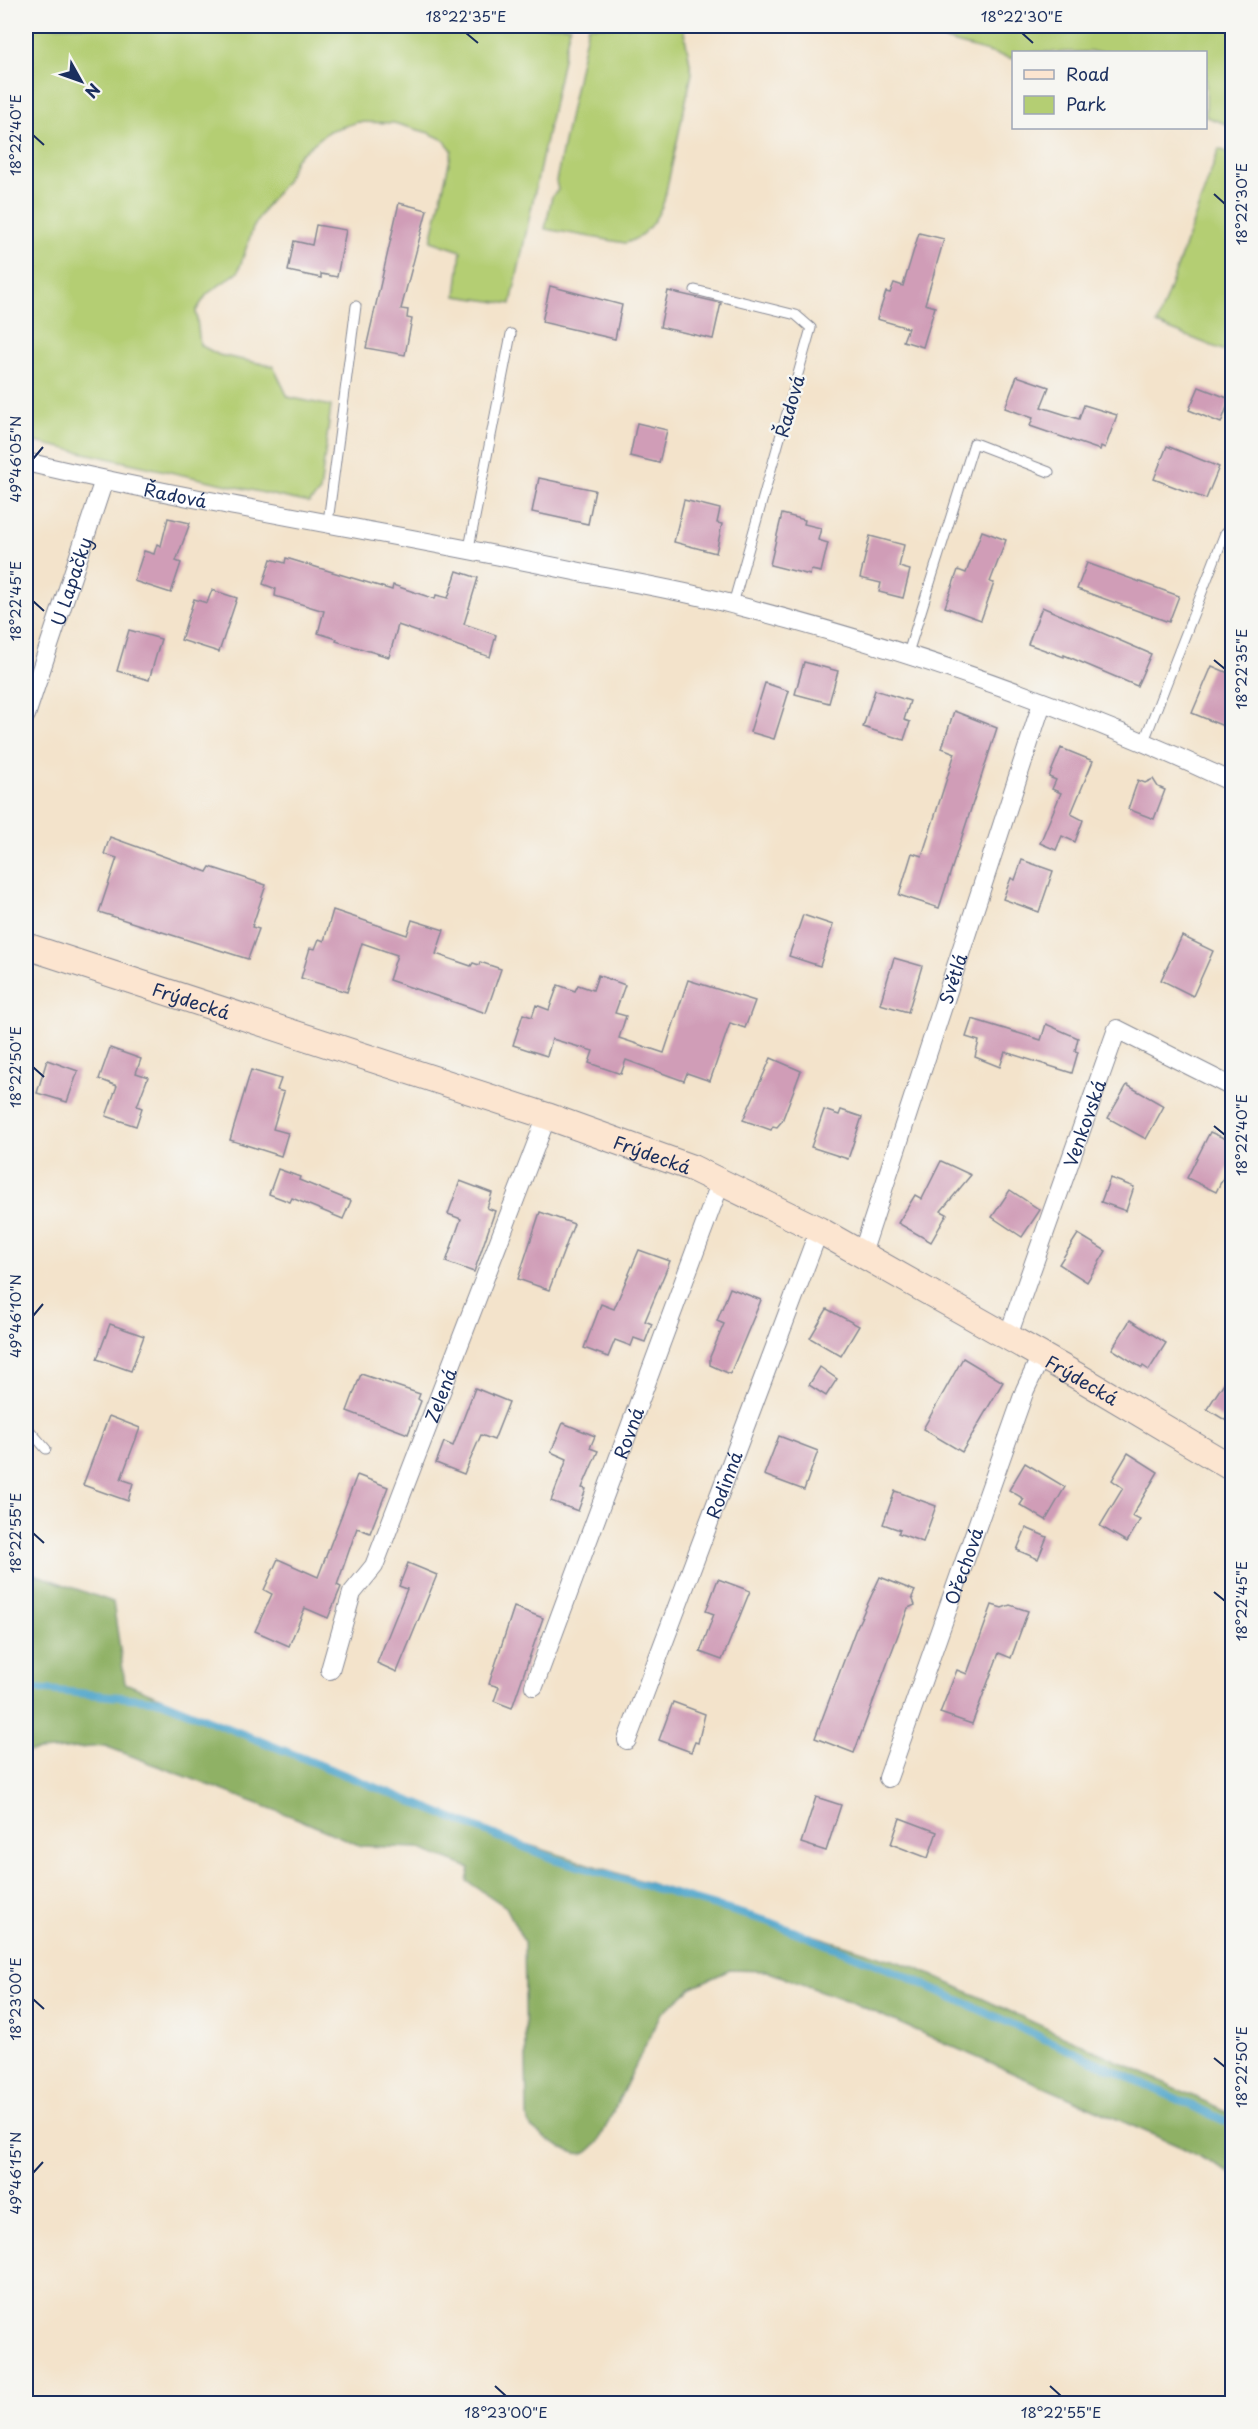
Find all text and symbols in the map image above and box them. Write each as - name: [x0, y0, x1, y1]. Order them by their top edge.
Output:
- text: 18°22'35"E: [426, 4, 506, 27]
- text: 18°22'30"E: [981, 4, 1063, 27]
- north arrow: [51, 51, 111, 111]
- legend: [1012, 51, 1207, 129]
- text: Road: [1066, 60, 1110, 87]
- text: N: [80, 79, 107, 104]
- text: Park: [1066, 90, 1106, 117]
- text: 18°22'40"E: [3, 94, 26, 176]
- text: 18°22'30"E: [1229, 163, 1252, 245]
- street label: Řadová: [767, 372, 811, 440]
- text: 49°46'05"N: [3, 416, 26, 502]
- street label: Řadová: [142, 475, 209, 514]
- street label: U Lapačky: [43, 533, 98, 629]
- text: 18°22'45"E: [3, 561, 26, 641]
- text: 18°22'35"E: [1229, 629, 1252, 709]
- street label: Světlá: [931, 949, 973, 1007]
- street label: Frýdecká: [149, 975, 235, 1026]
- text: 18°22'50"E: [3, 1026, 26, 1108]
- street label: Venkovská: [1056, 1075, 1112, 1170]
- text: 18°22'40"E: [1229, 1094, 1252, 1176]
- street label: Frýdecká: [610, 1128, 696, 1180]
- text: 49°46'10"N: [3, 1274, 26, 1358]
- street label: Frýdecká: [1041, 1347, 1125, 1412]
- street label: Zelená: [417, 1363, 463, 1426]
- street label: Rovná: [606, 1403, 650, 1462]
- street label: Rodinná: [698, 1446, 748, 1522]
- text: 18°22'55"E: [3, 1493, 26, 1573]
- street label: Ořechová: [937, 1524, 989, 1608]
- text: 18°22'45"E: [1229, 1561, 1252, 1641]
- text: 18°23'00"E: [3, 1957, 26, 2041]
- text: 18°22'50"E: [1229, 2026, 1252, 2108]
- text: 49°46'15"N: [3, 2131, 26, 2215]
- text: 18°23'00"E: [464, 2400, 548, 2423]
- text: 18°22'55"E: [1021, 2400, 1101, 2423]

